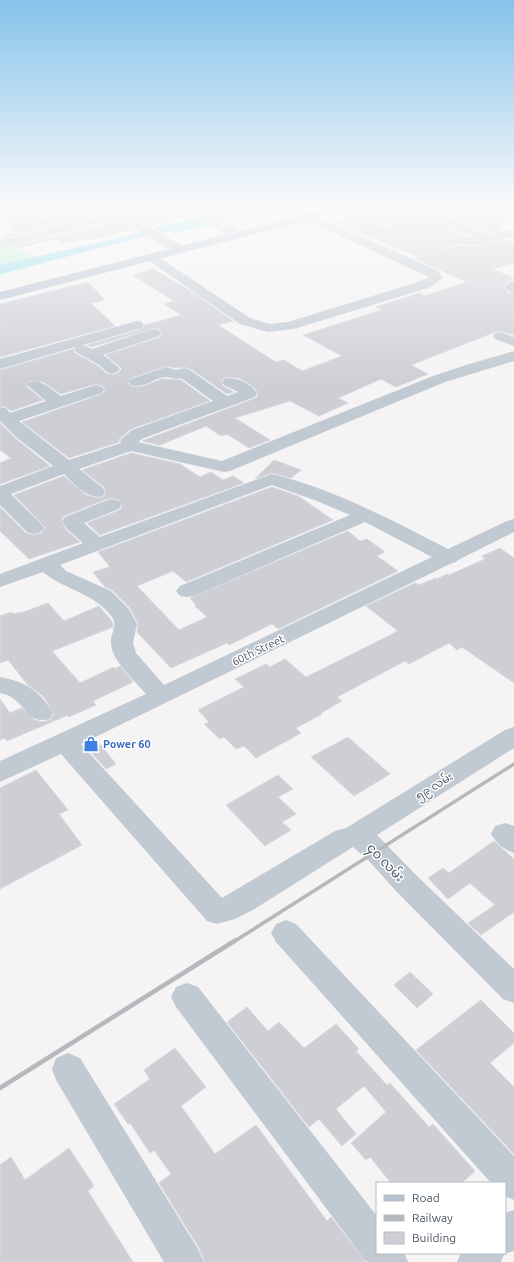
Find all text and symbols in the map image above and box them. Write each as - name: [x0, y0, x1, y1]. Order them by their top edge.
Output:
- street label: 60th Street: [230, 632, 287, 668]
- shop icon: Power 60: [82, 735, 100, 753]
- place label: Power 60: [103, 738, 151, 750]
- street label: ၅၉ လမ်း: [413, 769, 457, 805]
- street label: ၄၀ လမ်း: [362, 839, 408, 887]
- legend: [376, 1182, 506, 1254]
- text: Road: [412, 1191, 440, 1204]
- text: Railway: [412, 1211, 453, 1224]
- text: Building: [412, 1231, 456, 1244]

